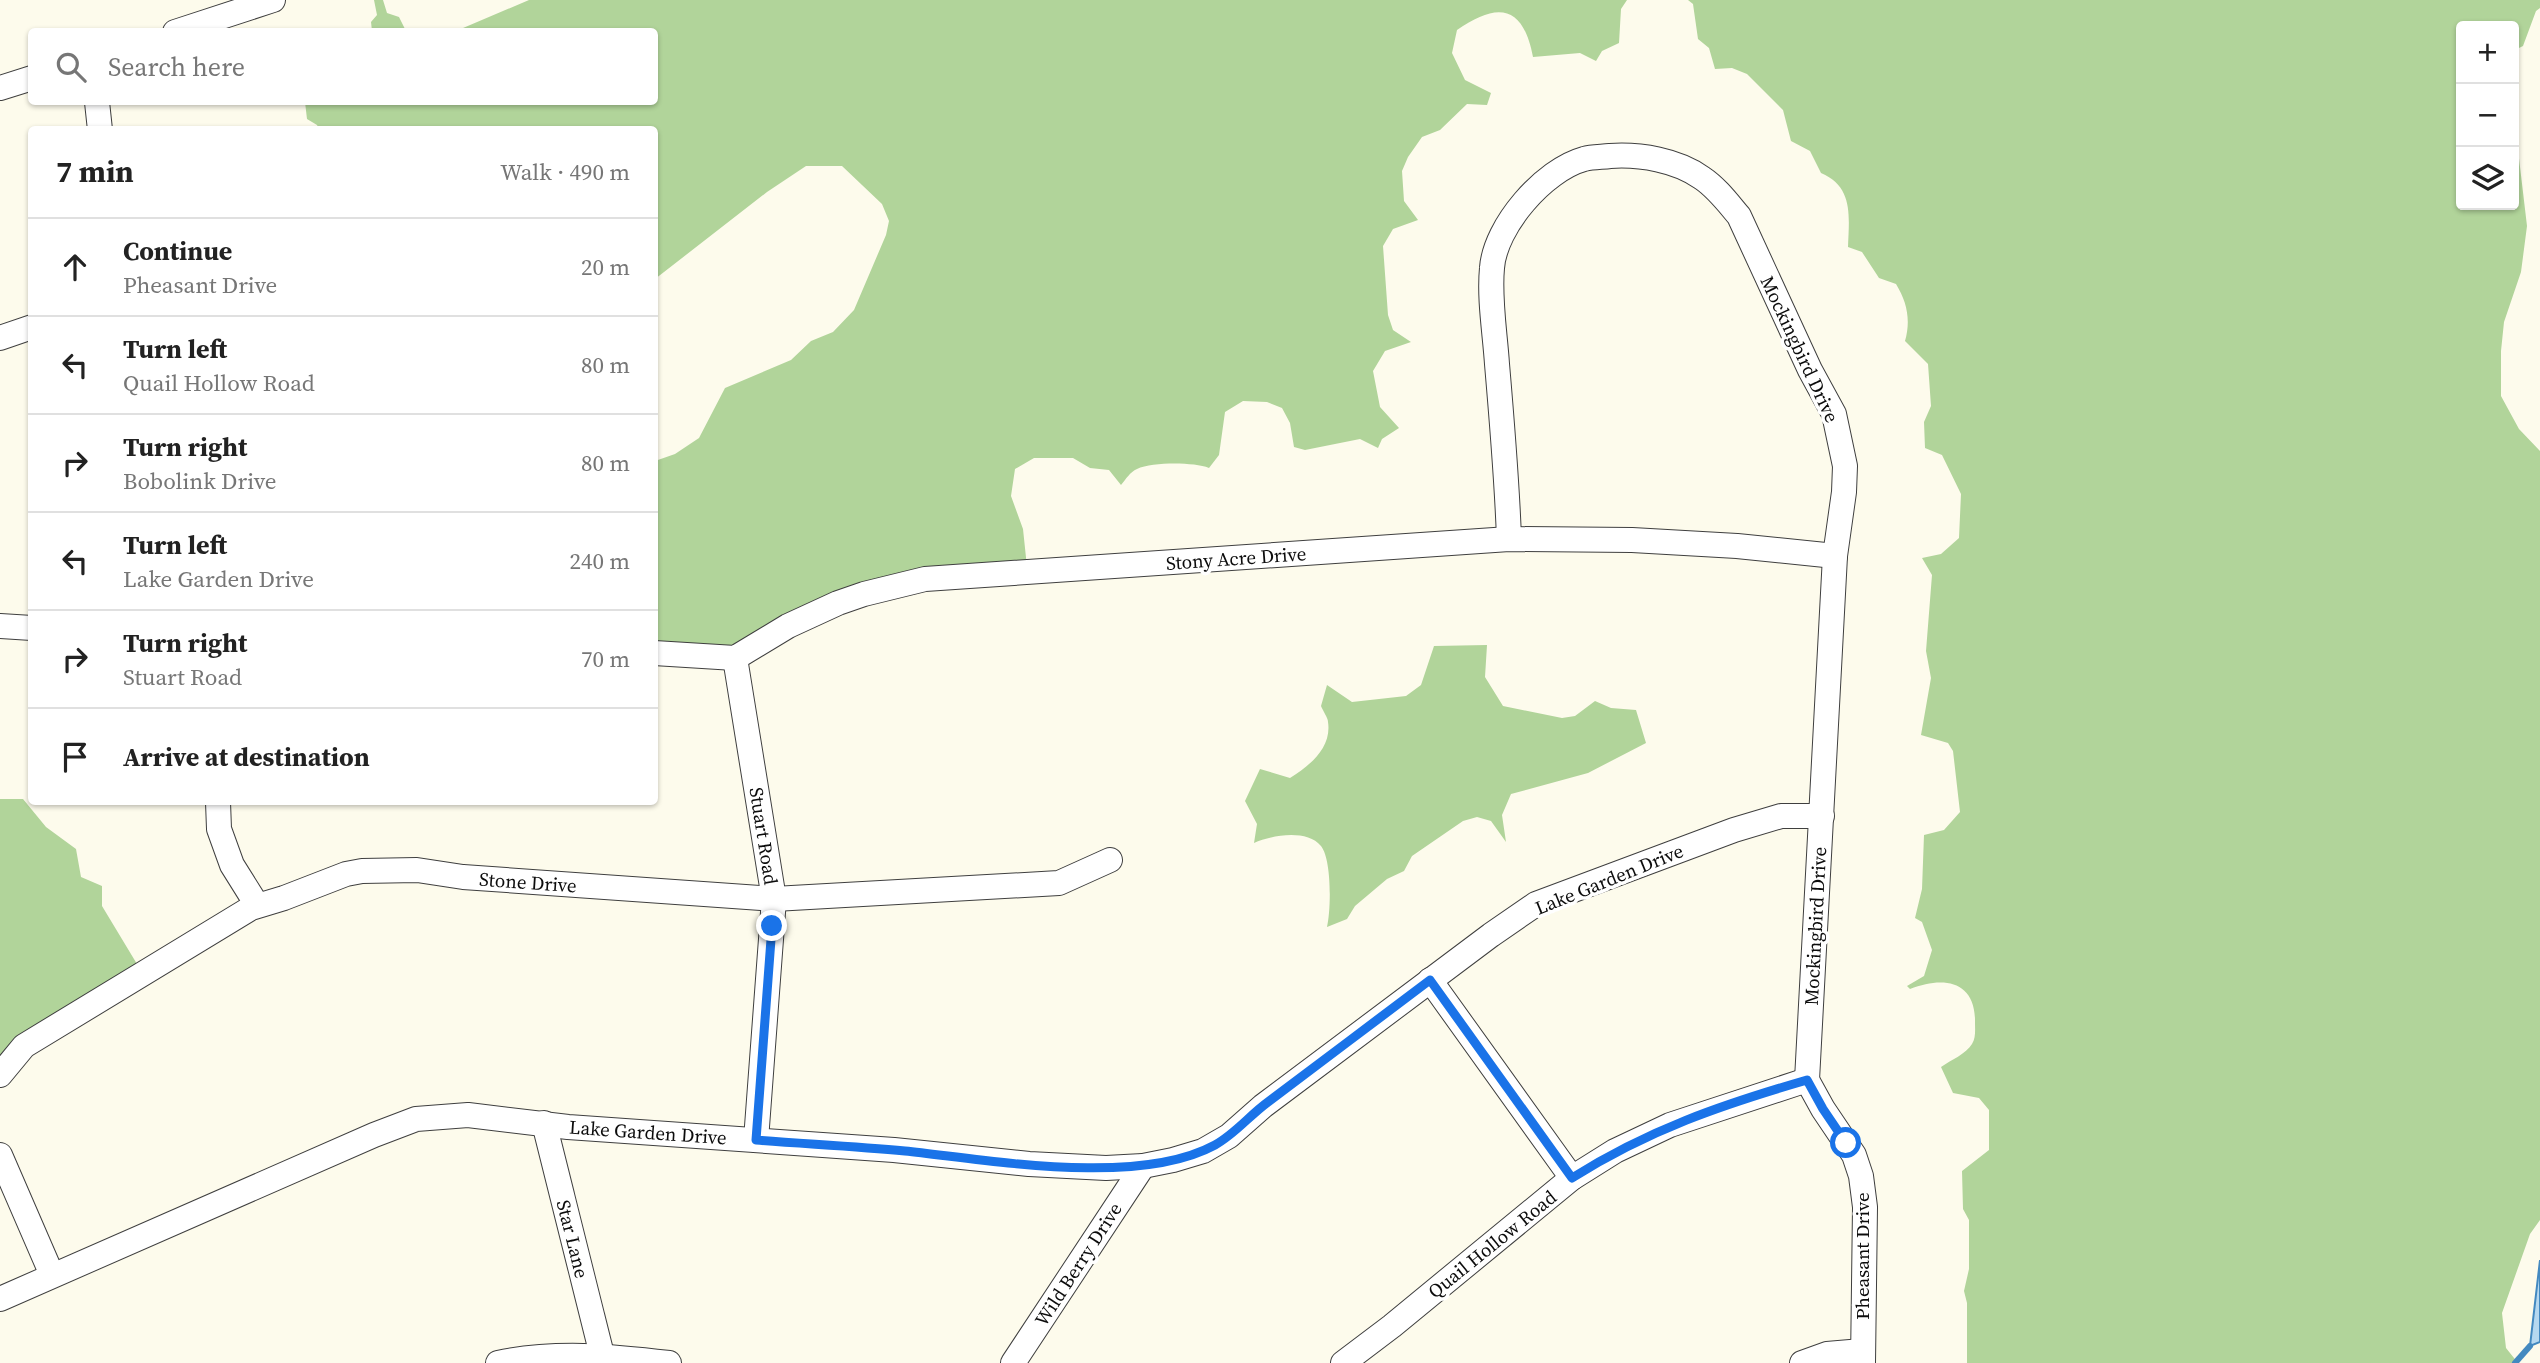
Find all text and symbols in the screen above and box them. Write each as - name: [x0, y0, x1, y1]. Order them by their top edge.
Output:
- map controls: [2456, 21, 2519, 210]
- button: +: [2456, 21, 2519, 84]
- search box: [28, 28, 658, 105]
- icon: search: [52, 48, 90, 86]
- text: Search here: [108, 49, 245, 85]
- button: −: [2456, 84, 2519, 147]
- button: layers: [2456, 147, 2519, 210]
- text: 7 min: [56, 151, 134, 192]
- text: Walk · 490 m: [500, 156, 630, 188]
- text: Continue: [123, 233, 232, 269]
- icon: ahead: [56, 248, 94, 286]
- text: 20 m: [581, 251, 630, 283]
- text: Pheasant Drive: [123, 269, 277, 301]
- street label: Mockingbird Drive: [1755, 271, 1845, 427]
- text: Turn left: [123, 331, 227, 367]
- icon: left: [56, 346, 94, 384]
- text: 80 m: [581, 349, 630, 381]
- text: Quail Hollow Road: [123, 367, 315, 399]
- text: Turn right: [123, 429, 247, 465]
- icon: right: [56, 444, 94, 482]
- text: 80 m: [581, 447, 630, 479]
- text: Bobolink Drive: [123, 465, 277, 497]
- text: Turn left: [123, 527, 227, 563]
- street label: Stony Acre Drive: [1165, 540, 1307, 576]
- icon: left: [56, 542, 94, 580]
- text: 240 m: [569, 545, 630, 577]
- text: Lake Garden Drive: [123, 563, 314, 595]
- text: Turn right: [123, 625, 247, 661]
- icon: right: [56, 640, 94, 678]
- text: 70 m: [581, 643, 630, 675]
- text: Stuart Road: [123, 661, 242, 693]
- icon: arrive: [56, 738, 94, 776]
- text: Arrive at destination: [123, 739, 370, 775]
- street label: Stuart Road: [743, 785, 785, 887]
- street label: Lake Garden Drive: [1531, 837, 1687, 921]
- street label: Mockingbird Drive: [1798, 846, 1832, 1006]
- street label: Stone Drive: [478, 866, 578, 898]
- route end: [756, 910, 787, 941]
- street label: Lake Garden Drive: [568, 1114, 728, 1150]
- route start: [1830, 1127, 1861, 1158]
- street label: Quail Hollow Road: [1422, 1184, 1562, 1304]
- street label: Pheasant Drive: [1849, 1192, 1875, 1320]
- street label: Star Lane: [551, 1197, 595, 1281]
- street label: Wild Berry Drive: [1028, 1197, 1128, 1331]

